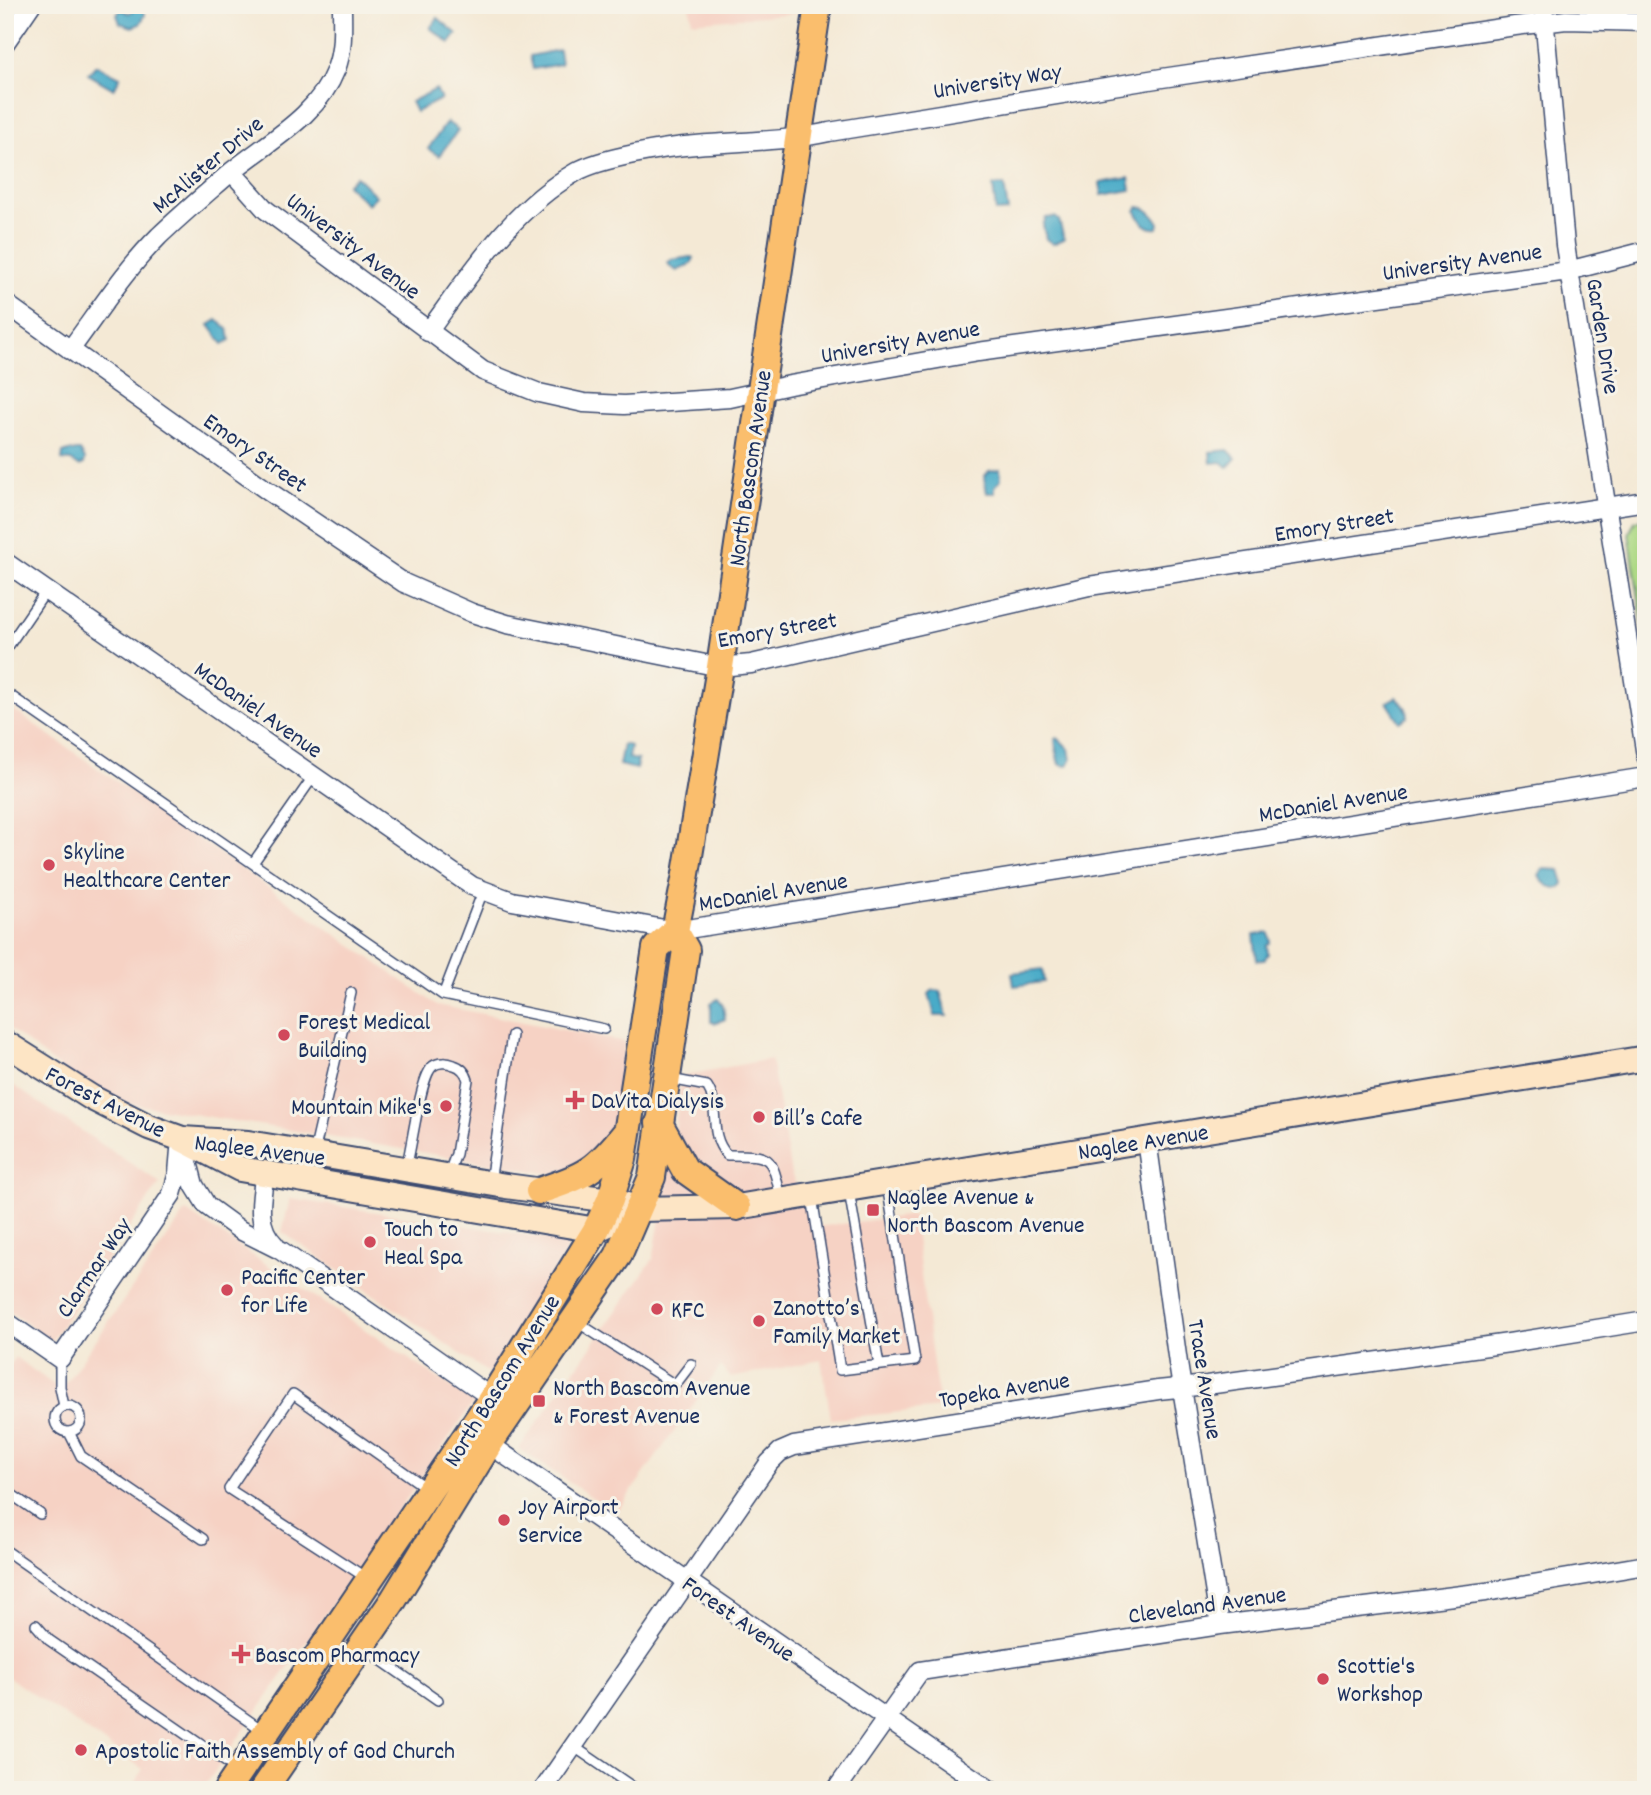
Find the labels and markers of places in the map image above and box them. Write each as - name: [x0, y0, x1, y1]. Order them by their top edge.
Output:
- place label: Skyline Healthcare Center: [63, 837, 230, 899]
- marker: Skyline Healthcare Center: [41, 857, 57, 873]
- place label: Forest Medical Building: [298, 1007, 430, 1069]
- marker: Forest Medical Building: [276, 1027, 292, 1043]
- place label: DaVita Dialysis: [591, 1086, 724, 1120]
- marker: DaVita Dialysis: [565, 1090, 585, 1110]
- place label: Mountain Mike's: [291, 1092, 432, 1126]
- marker: Mountain Mike's: [438, 1098, 454, 1114]
- place label: Bill’s Cafe: [773, 1103, 863, 1137]
- marker: Bill’s Cafe: [751, 1109, 767, 1125]
- place label: Naglee Avenue & North Bascom Avenue: [887, 1182, 1085, 1244]
- marker: Naglee Avenue & North Bascom Avenue: [865, 1202, 881, 1218]
- place label: Touch to Heal Spa: [384, 1214, 463, 1276]
- marker: Touch to Heal Spa: [362, 1234, 378, 1250]
- place label: Pacific Center for Life: [241, 1262, 365, 1324]
- marker: Pacific Center for Life: [219, 1282, 235, 1298]
- place label: Zanotto’s Family Market: [773, 1293, 900, 1355]
- place label: KFC: [671, 1295, 705, 1329]
- marker: KFC: [649, 1301, 665, 1317]
- marker: Zanotto’s Family Market: [751, 1313, 767, 1329]
- place label: North Bascom Avenue & Forest Avenue: [553, 1373, 751, 1435]
- marker: North Bascom Avenue & Forest Avenue: [531, 1393, 547, 1409]
- place label: Joy Airport Service: [518, 1492, 619, 1554]
- marker: Joy Airport Service: [496, 1512, 512, 1528]
- place label: Bascom Pharmacy: [255, 1640, 420, 1674]
- marker: Bascom Pharmacy: [233, 1646, 249, 1662]
- place label: Scottie's Workshop: [1337, 1651, 1423, 1713]
- marker: Scottie's Workshop: [1315, 1671, 1331, 1687]
- place label: Apostolic Faith Assembly of God Church: [95, 1736, 455, 1770]
- marker: Apostolic Faith Assembly of God Church: [73, 1742, 89, 1758]

